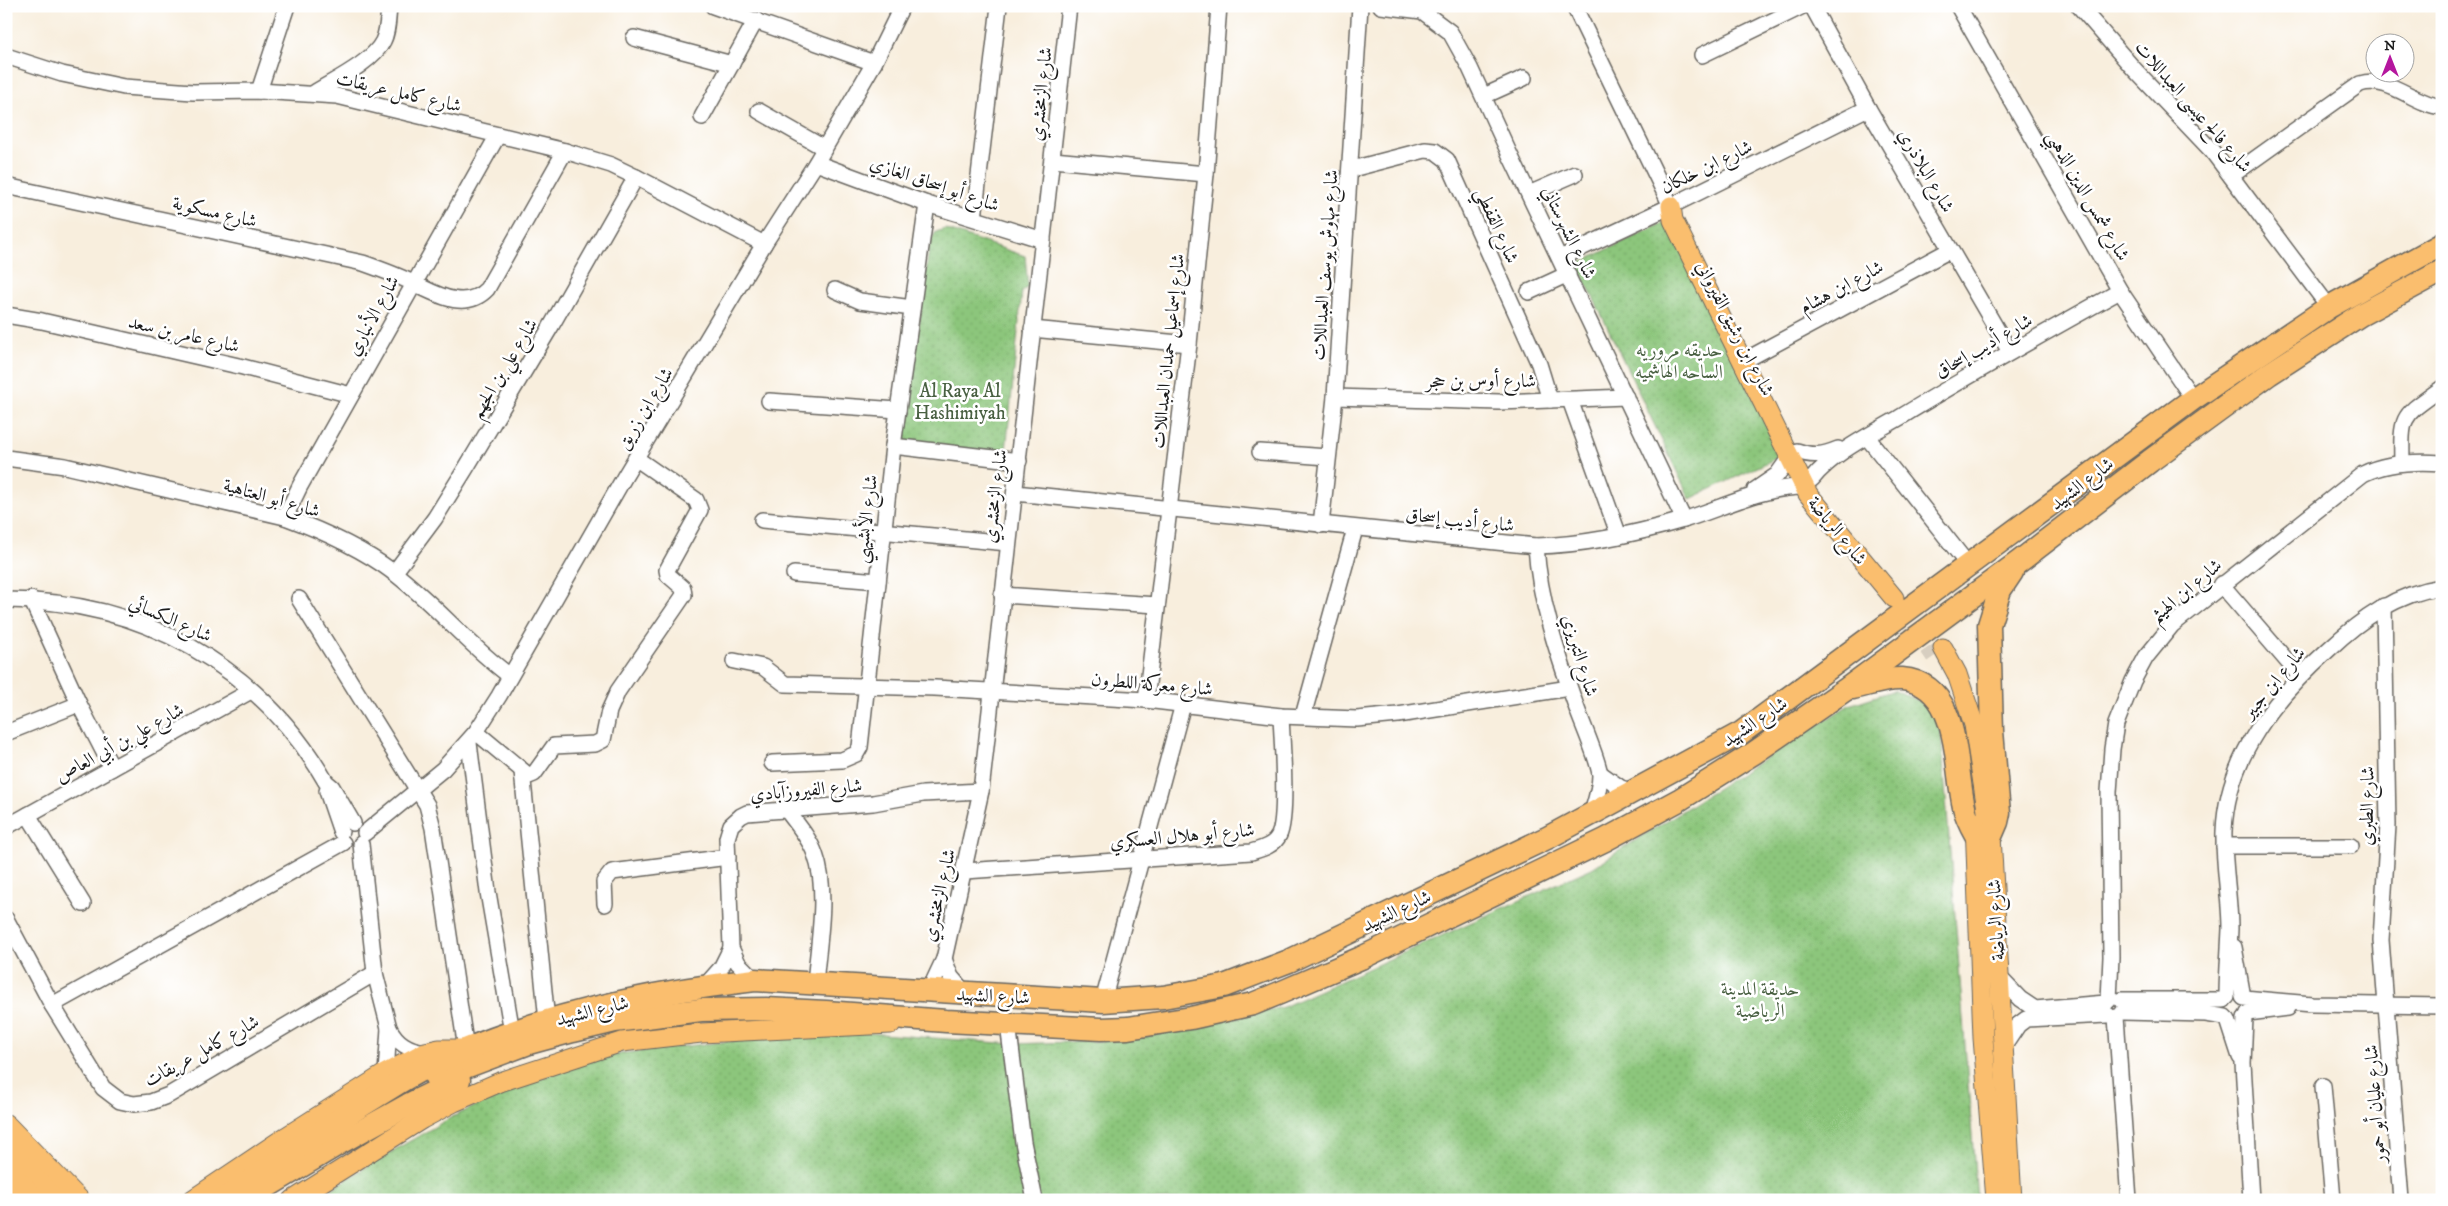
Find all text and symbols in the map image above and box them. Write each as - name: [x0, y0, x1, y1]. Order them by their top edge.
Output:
- north arrow: [2366, 32, 2416, 82]
- street label: شارع فالح عيسى العبداللات: [2126, 36, 2256, 180]
- text: N: [2384, 37, 2396, 55]
- street label: شارع الزمخشري: [1025, 46, 1061, 143]
- street label: شارع كامل عريقات: [333, 67, 464, 121]
- street label: شارع البلاذري: [1890, 125, 1959, 218]
- street label: شارع شمس الدين الذهبي: [2036, 126, 2134, 268]
- street label: شارع ابن خلكان: [1657, 135, 1758, 202]
- street label: شارع أبو إسحاق الغازي: [866, 150, 1003, 220]
- street label: شارع مهاوش يوسف العبداللات: [1307, 169, 1347, 362]
- street label: شارع الشهرستاني: [1534, 182, 1601, 284]
- street label: شارع القفطي: [1464, 184, 1523, 269]
- street label: شارع مسكوية: [169, 192, 259, 236]
- street label: شارع إسماعيل حمدان العبداللات: [1147, 252, 1193, 450]
- street label: شارع ابن هشام: [1796, 256, 1889, 323]
- street label: شارع ابن رشيق القيرواني: [1688, 257, 1779, 402]
- street label: شارع الأنباري: [339, 270, 407, 361]
- street label: شارع أديب إسحاق: [1930, 307, 2038, 386]
- street label: شارع عامر بن سعد: [125, 310, 242, 361]
- street label: شارع علي بن الجهم: [465, 314, 548, 426]
- park label: حديقه مروريه الساحه الهاشميه: [1635, 339, 1723, 384]
- street label: شارع ابن زريق: [612, 363, 681, 456]
- street label: شارع أوس بن حجر: [1424, 368, 1536, 396]
- park label: Al Raya Al Hashimiyah: [914, 380, 1006, 425]
- street label: شارع الزمخشري: [978, 448, 1016, 545]
- street label: شارع الشهيد: [2045, 453, 2120, 518]
- street label: شارع أبو العتاهية: [220, 472, 323, 526]
- street label: شارع الأبشيهي: [847, 473, 889, 566]
- street label: شارع الرياضة: [1800, 492, 1871, 572]
- street label: شارع أديب إسحاق: [1404, 501, 1516, 541]
- street label: شارع ابن الهيثم: [2145, 554, 2231, 634]
- street label: شارع الكسائي: [124, 591, 215, 651]
- street label: شارع التبريزي: [1553, 612, 1603, 700]
- street label: شارع ابن جبير: [2236, 642, 2313, 727]
- street label: شارع معركة اللطرون: [1090, 667, 1214, 704]
- street label: شارع الشهيد: [1718, 692, 1794, 755]
- street label: شارع علي بن أبي العاص: [50, 697, 191, 793]
- street label: شارع الطبري: [2355, 766, 2383, 846]
- street label: شارع الفيروزآبادي: [749, 774, 863, 810]
- street label: شارع أبو هلال العسكري: [1109, 817, 1256, 857]
- street label: شارع الزمخشري: [918, 847, 964, 945]
- street label: شارع الرياضة: [1983, 878, 2013, 961]
- street label: شارع الشهيد: [1358, 885, 1436, 940]
- park label: حديقة المدينة الرياضية: [1721, 978, 1799, 1023]
- street label: شارع الشهيد: [955, 983, 1031, 1013]
- street label: شارع الشهيد: [554, 991, 632, 1034]
- street label: شارع كامل عريقات: [140, 1010, 265, 1095]
- street label: شارع عليان أبو حمور: [2358, 1044, 2394, 1166]

